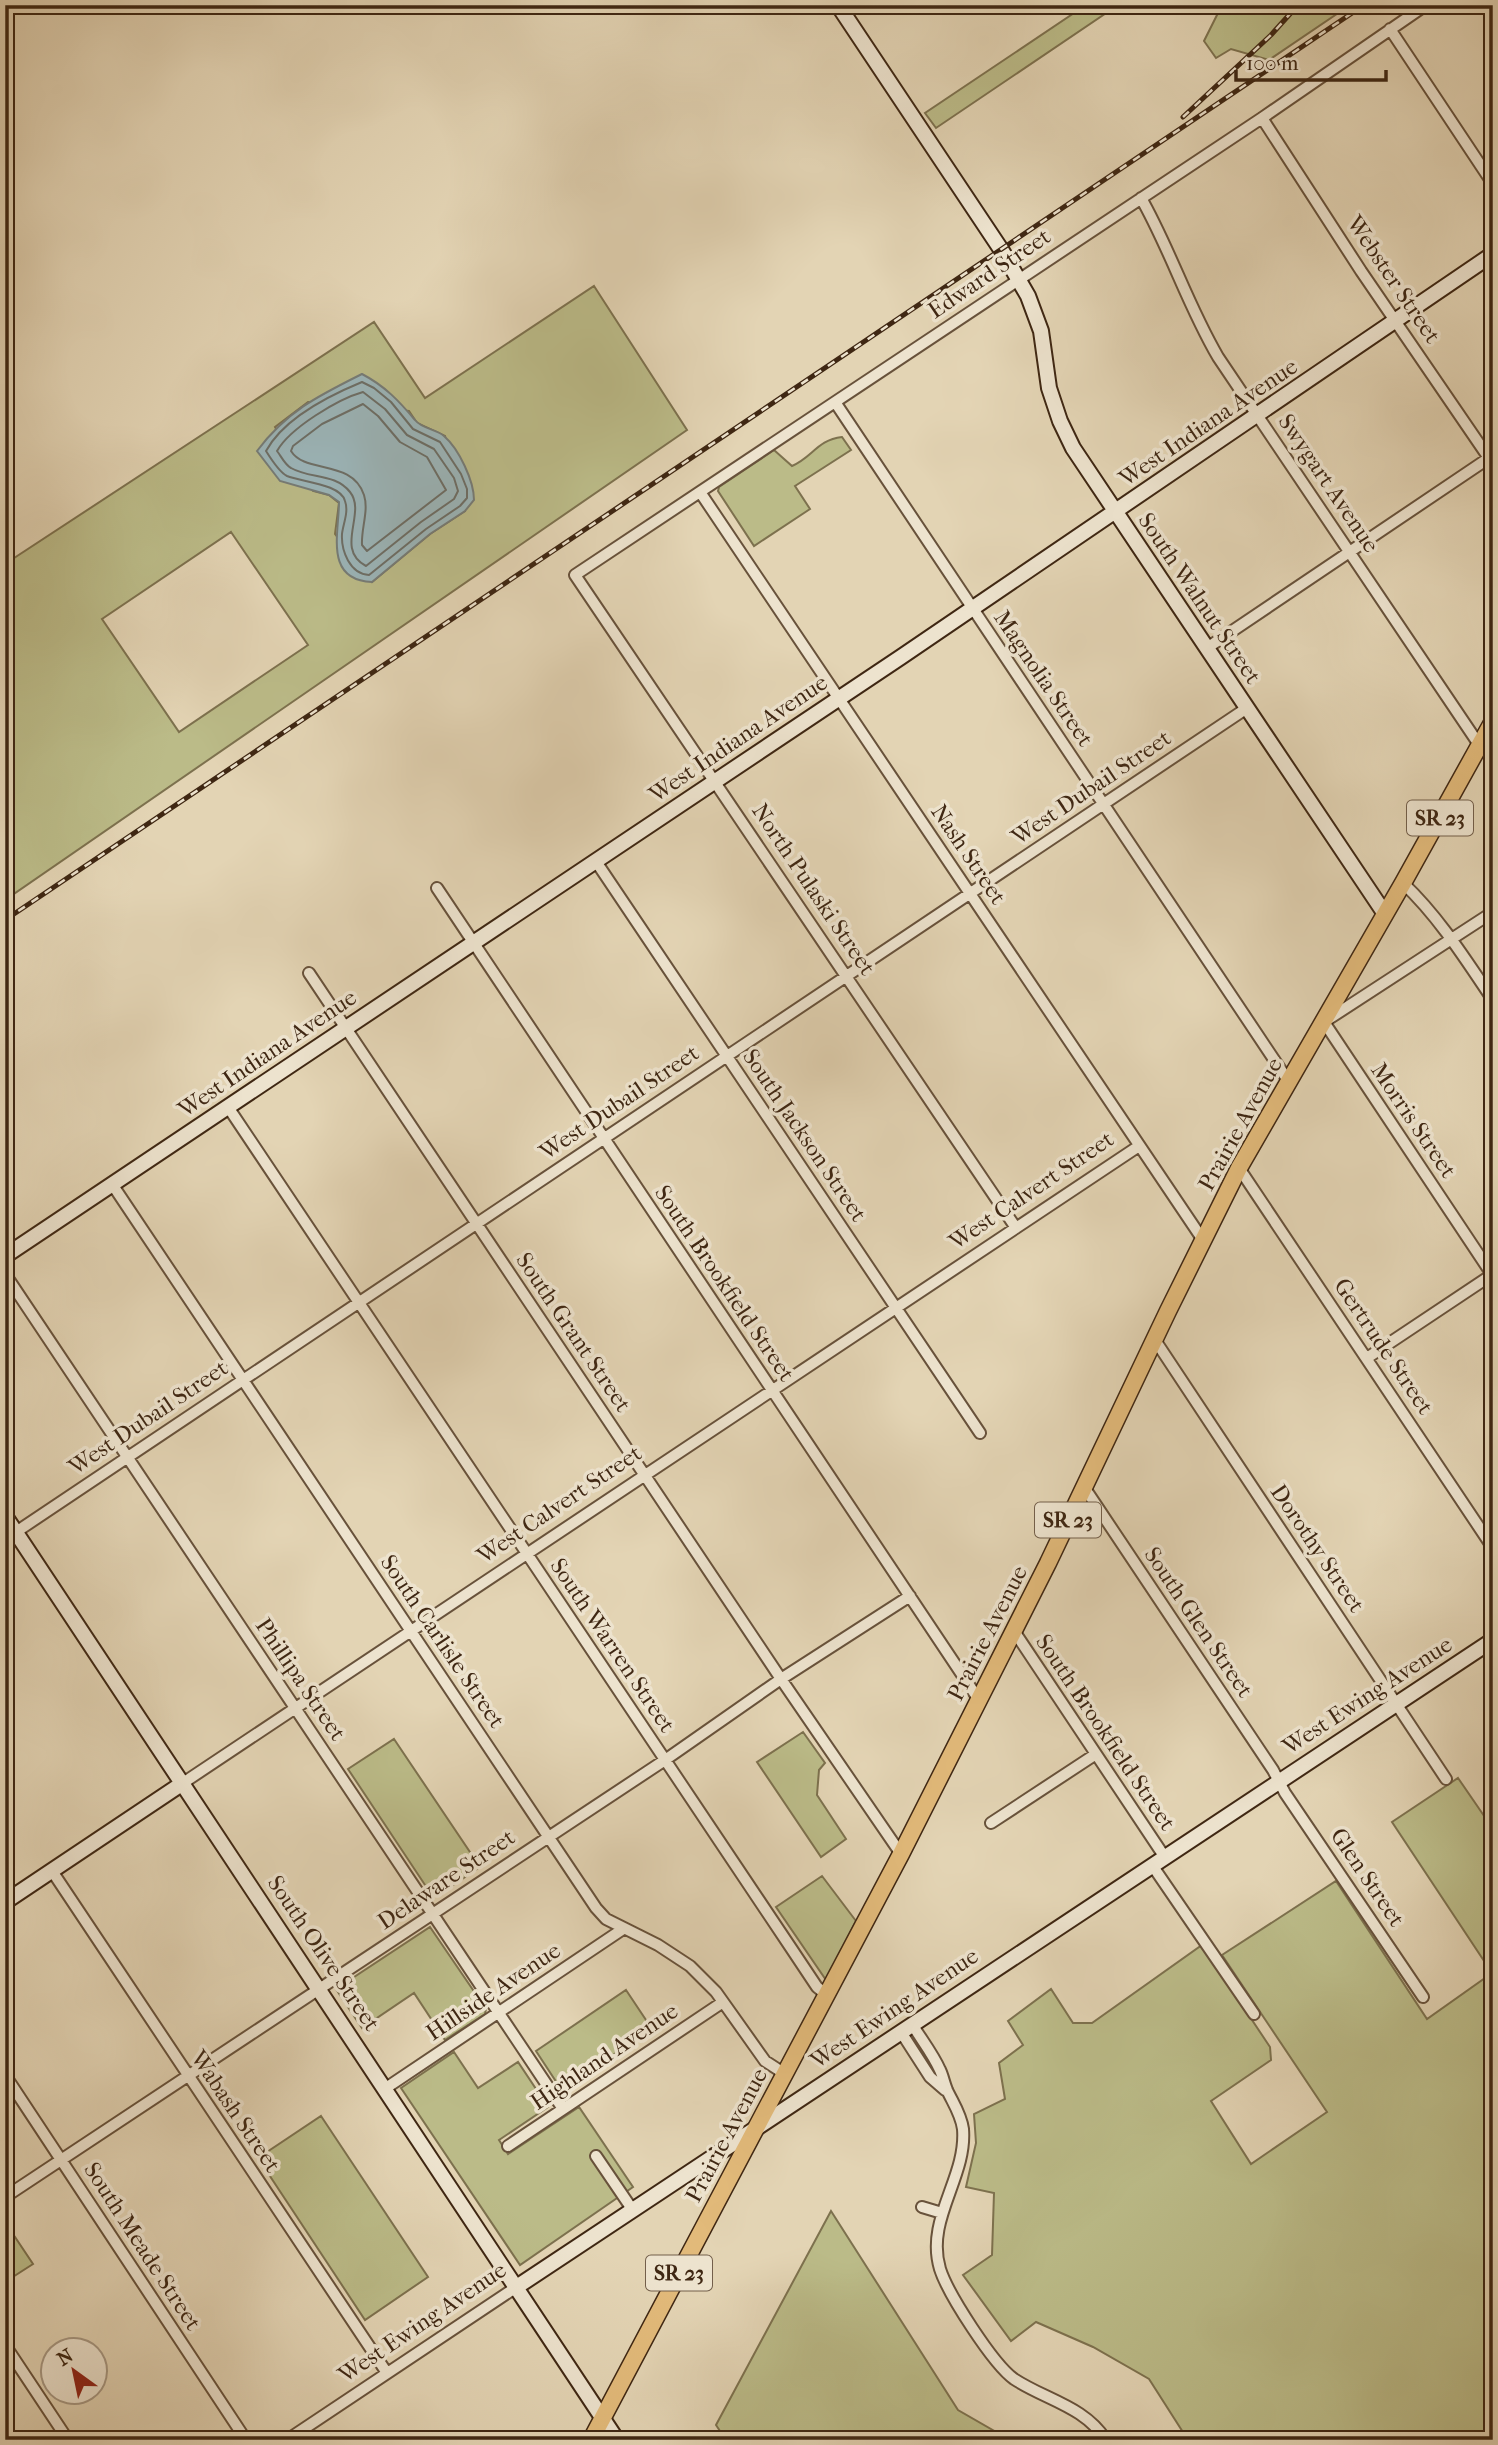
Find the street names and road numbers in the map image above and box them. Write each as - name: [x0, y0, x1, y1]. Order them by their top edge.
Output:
- street label: Webster Street: [1340, 210, 1446, 348]
- street label: Edward Street: [923, 223, 1056, 324]
- street label: West Indiana Avenue: [1113, 353, 1303, 493]
- street label: Swygart Avenue: [1272, 409, 1385, 557]
- street label: South Walnut Street: [1132, 508, 1267, 689]
- street label: Magnolia Street: [988, 605, 1099, 751]
- street label: West Indiana Avenue: [643, 669, 833, 809]
- street label: West Dubail Street: [1006, 724, 1176, 851]
- street label: North Pulaski Street: [746, 798, 881, 980]
- street label: Nash Street: [925, 799, 1012, 909]
- road number: SR 23: [1407, 800, 1473, 836]
- street label: West Indiana Avenue: [172, 984, 362, 1124]
- street label: West Dubail Street: [534, 1039, 704, 1166]
- street label: South Jackson Street: [737, 1044, 872, 1227]
- street label: Prairie Avenue: [1193, 1053, 1288, 1196]
- street label: Morris Street: [1365, 1058, 1462, 1183]
- street label: West Calvert Street: [943, 1125, 1119, 1256]
- street label: South Brookfield Street: [649, 1180, 800, 1386]
- street label: South Grant Street: [510, 1248, 637, 1417]
- street label: Gertrude Street: [1328, 1273, 1439, 1419]
- street label: West Dubail Street: [63, 1354, 233, 1481]
- street label: West Calvert Street: [471, 1439, 647, 1570]
- street label: Dorothy Street: [1265, 1479, 1370, 1617]
- road number: SR 23: [1035, 1502, 1101, 1538]
- street label: South Glen Street: [1138, 1542, 1259, 1702]
- street label: South Carlisle Street: [375, 1550, 510, 1733]
- street label: South Warren Street: [544, 1553, 681, 1737]
- street label: Prairie Avenue: [942, 1561, 1033, 1705]
- street label: Phillipa Street: [250, 1613, 351, 1746]
- street label: South Brookfield Street: [1030, 1629, 1181, 1835]
- street label: West Ewing Avenue: [1277, 1631, 1457, 1761]
- street label: Glen Street: [1325, 1823, 1410, 1932]
- street label: Delaware Street: [373, 1824, 520, 1935]
- street label: South Olive Street: [262, 1871, 385, 2036]
- street label: Hillside Avenue: [421, 1937, 565, 2046]
- street label: West Ewing Avenue: [804, 1942, 983, 2075]
- street label: Highland Avenue: [525, 1997, 683, 2116]
- street label: Wabash Street: [184, 2044, 286, 2177]
- street label: Prairie Avenue: [680, 2064, 773, 2207]
- street label: South Meade Street: [78, 2157, 207, 2335]
- street label: West Ewing Avenue: [332, 2256, 511, 2389]
- road number: SR 23: [646, 2256, 712, 2290]

